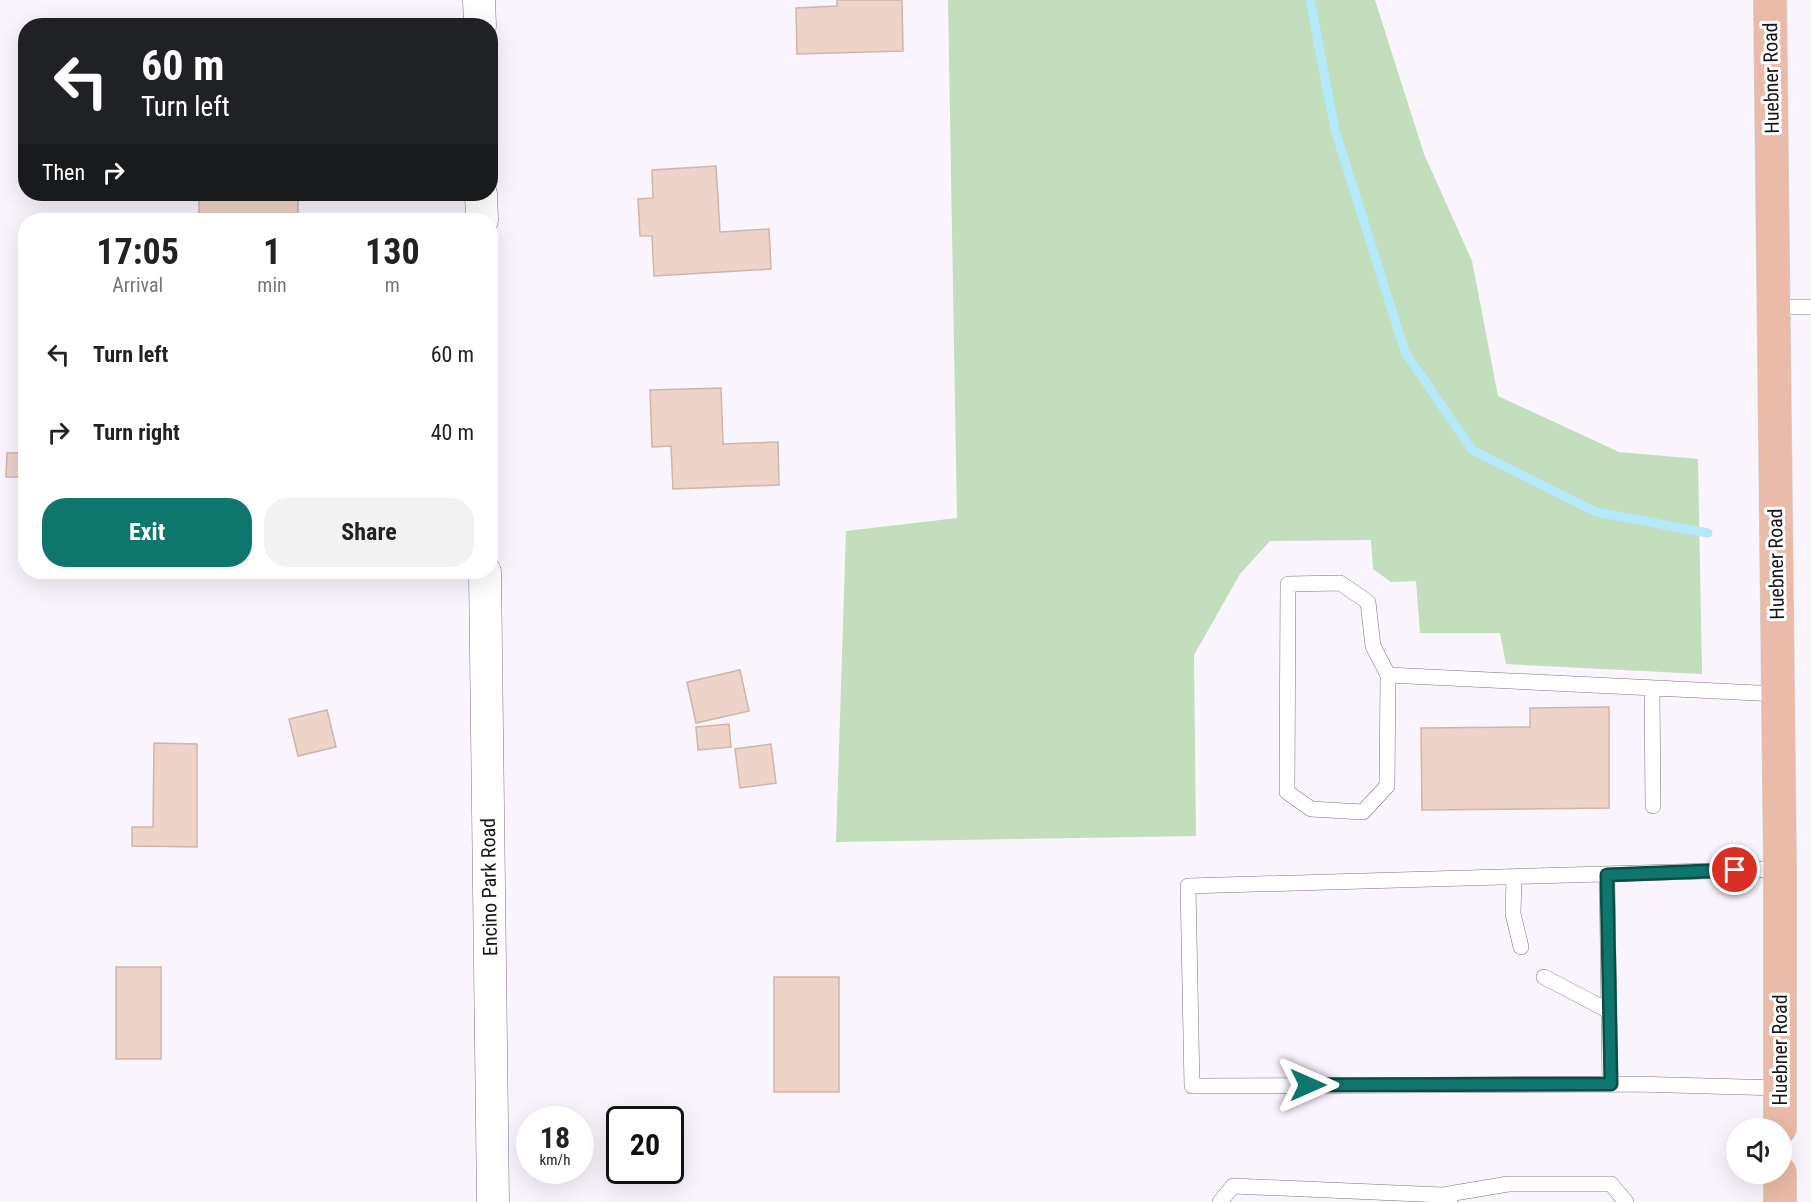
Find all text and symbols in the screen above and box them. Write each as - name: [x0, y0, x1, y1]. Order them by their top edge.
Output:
- street label: Huebner Road: [1758, 22, 1784, 134]
- text: 60 m: [141, 41, 224, 90]
- icon: left: [42, 42, 120, 120]
- text: Turn left: [141, 91, 230, 123]
- icon: right: [97, 156, 130, 189]
- text: Then: [42, 160, 85, 185]
- text: 17:05: [96, 231, 179, 273]
- text: 1: [263, 231, 281, 273]
- text: 130: [365, 231, 420, 273]
- text: Arrival: [112, 273, 163, 297]
- text: min: [257, 273, 287, 297]
- text: m: [385, 273, 400, 297]
- icon: left: [42, 338, 75, 371]
- text: Turn left: [93, 342, 168, 367]
- text: 60 m: [431, 342, 474, 367]
- icon: right: [42, 416, 75, 449]
- text: Turn right: [93, 420, 180, 445]
- text: 40 m: [431, 420, 474, 445]
- button: Exit: [42, 498, 252, 567]
- button: Share: [264, 498, 474, 567]
- street label: Huebner Road: [1763, 508, 1789, 620]
- street label: Encino Park Road: [476, 818, 502, 956]
- pin: [1709, 844, 1760, 895]
- icon: arrive: [1718, 853, 1751, 886]
- street label: Huebner Road: [1768, 994, 1792, 1106]
- position arrow: [1276, 1053, 1340, 1117]
- speed limit sign: 20: [606, 1106, 684, 1184]
- map controls: [1726, 1118, 1792, 1184]
- button: sound: [1726, 1118, 1792, 1184]
- text: 18: [540, 1120, 570, 1155]
- text: km/h: [540, 1151, 570, 1169]

